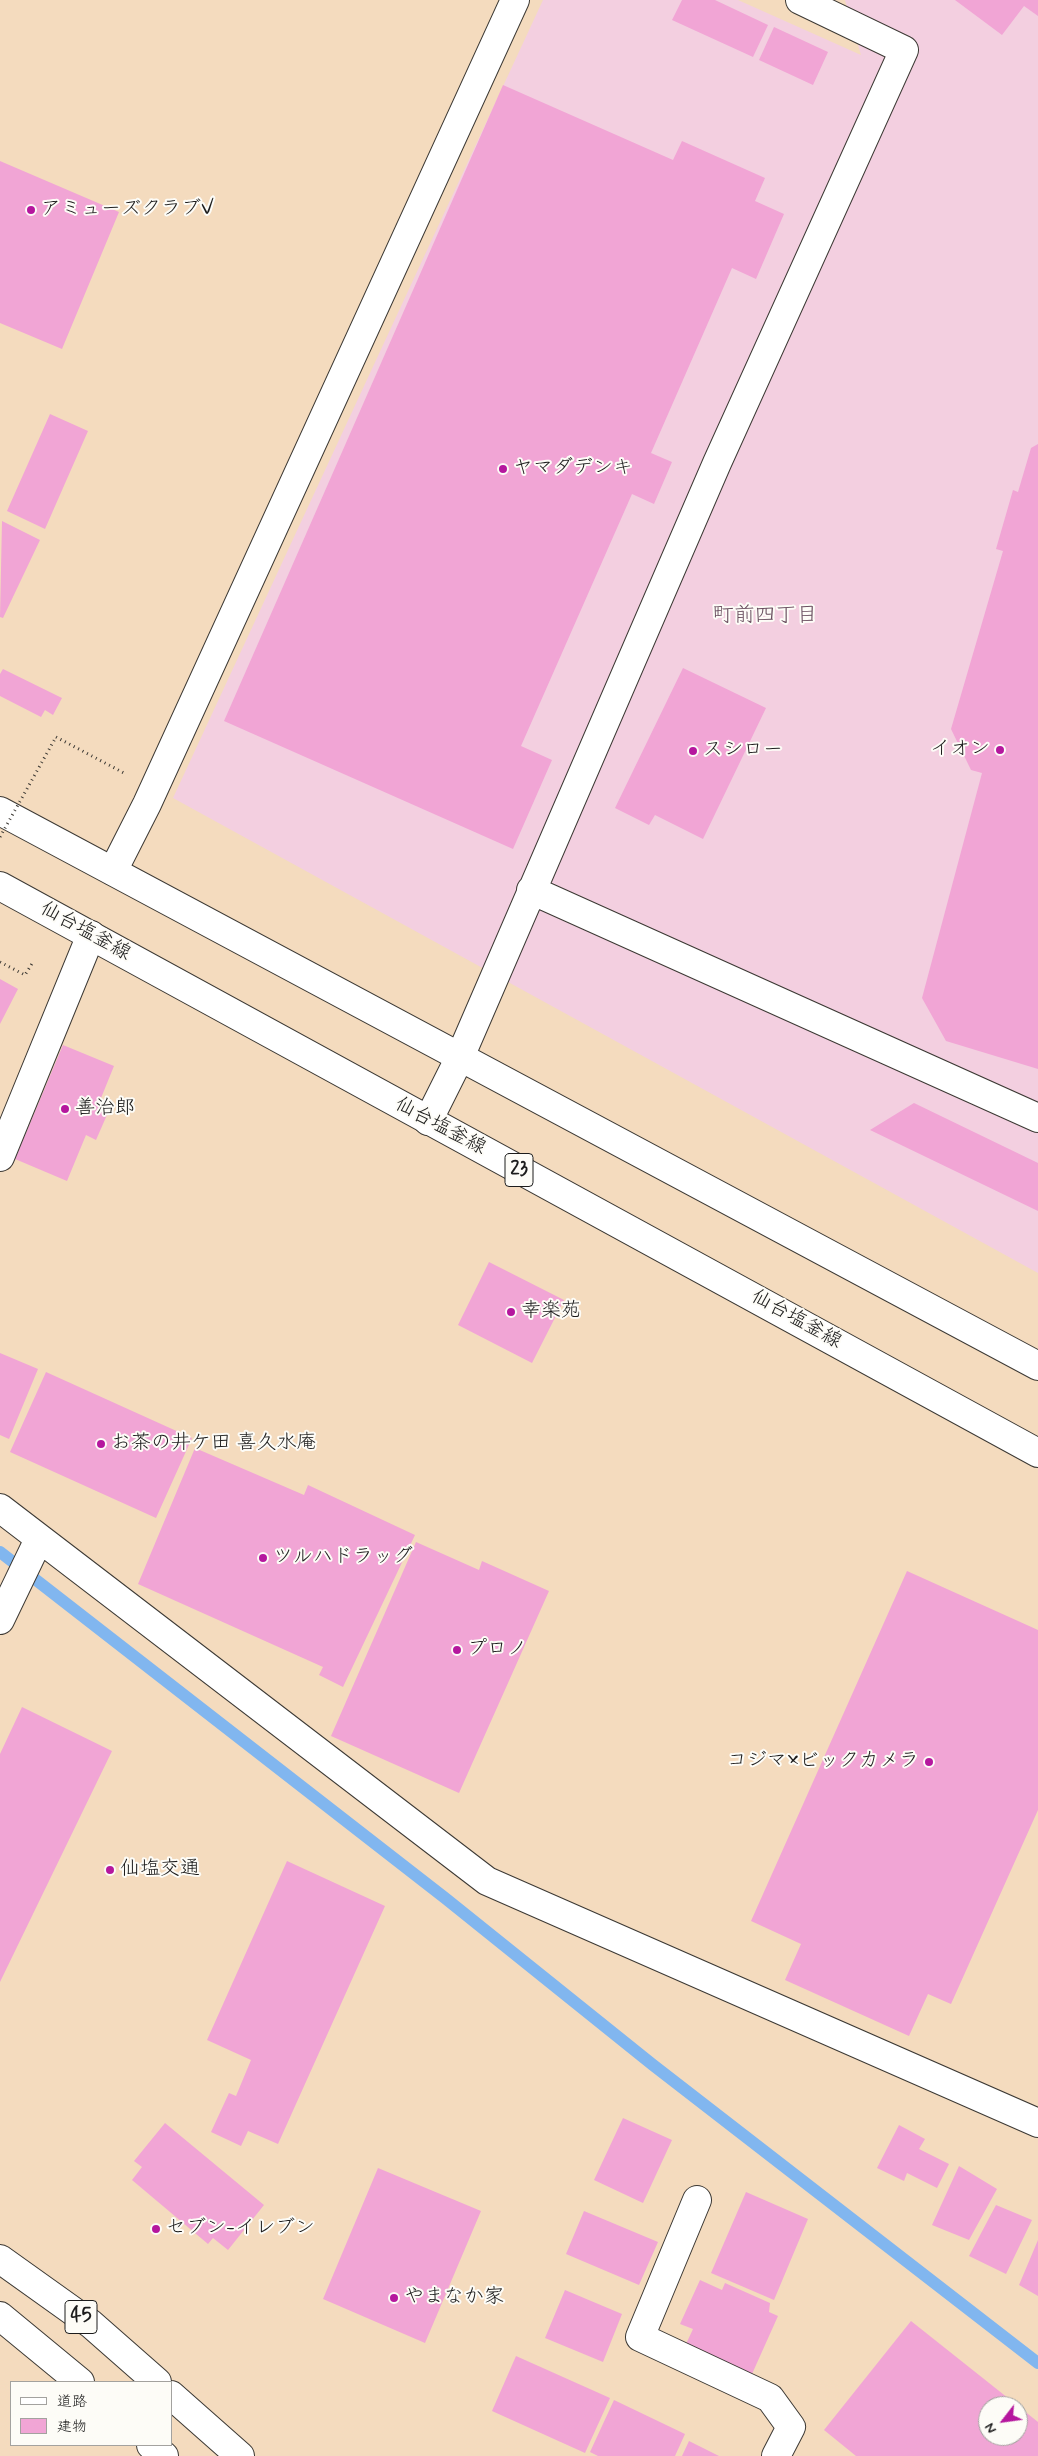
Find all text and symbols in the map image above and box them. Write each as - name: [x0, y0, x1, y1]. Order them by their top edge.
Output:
- place label: アミューズクラブV: [41, 198, 214, 222]
- marker: アミューズクラブV: [25, 204, 37, 216]
- place label: ヤマダデンキ: [513, 457, 633, 481]
- marker: ヤマダデンキ: [497, 463, 509, 475]
- district label: 町前四丁目: [713, 604, 817, 630]
- place label: イオン: [930, 738, 990, 762]
- place label: スシロー: [703, 739, 783, 763]
- marker: イオン: [994, 744, 1006, 756]
- marker: スシロー: [687, 745, 699, 757]
- street label: 仙台塩釜線: [35, 897, 135, 967]
- street label: 仙台塩釜線: [390, 1093, 490, 1161]
- place label: 善治郎: [75, 1097, 135, 1121]
- marker: 善治郎: [59, 1103, 71, 1115]
- road number: 23: [505, 1154, 533, 1186]
- street label: 仙台塩釜線: [746, 1285, 846, 1355]
- place label: 幸楽苑: [521, 1300, 581, 1324]
- marker: 幸楽苑: [505, 1306, 517, 1318]
- place label: お茶の井ケ田 喜久水庵: [111, 1432, 316, 1456]
- marker: お茶の井ケ田 喜久水庵: [95, 1438, 107, 1450]
- place label: ツルハドラッグ: [273, 1546, 413, 1570]
- marker: ツルハドラッグ: [257, 1552, 269, 1564]
- place label: プロノ: [467, 1638, 527, 1662]
- marker: プロノ: [451, 1644, 463, 1656]
- place label: コジマ×ビックカメラ: [727, 1750, 919, 1774]
- marker: コジマ×ビックカメラ: [923, 1756, 935, 1768]
- place label: 仙塩交通: [120, 1858, 200, 1882]
- marker: 仙塩交通: [104, 1864, 116, 1876]
- place label: セブン-イレブン: [166, 2217, 315, 2241]
- marker: セブン-イレブン: [150, 2223, 162, 2235]
- place label: やまなか家: [404, 2286, 504, 2310]
- marker: やまなか家: [388, 2292, 400, 2304]
- road number: 45: [65, 2300, 97, 2334]
- legend: [10, 2381, 172, 2446]
- text: 道路: [57, 2392, 87, 2412]
- north arrow: [978, 2396, 1028, 2446]
- text: 建物: [57, 2417, 87, 2437]
- text: N: [981, 2419, 1001, 2437]

